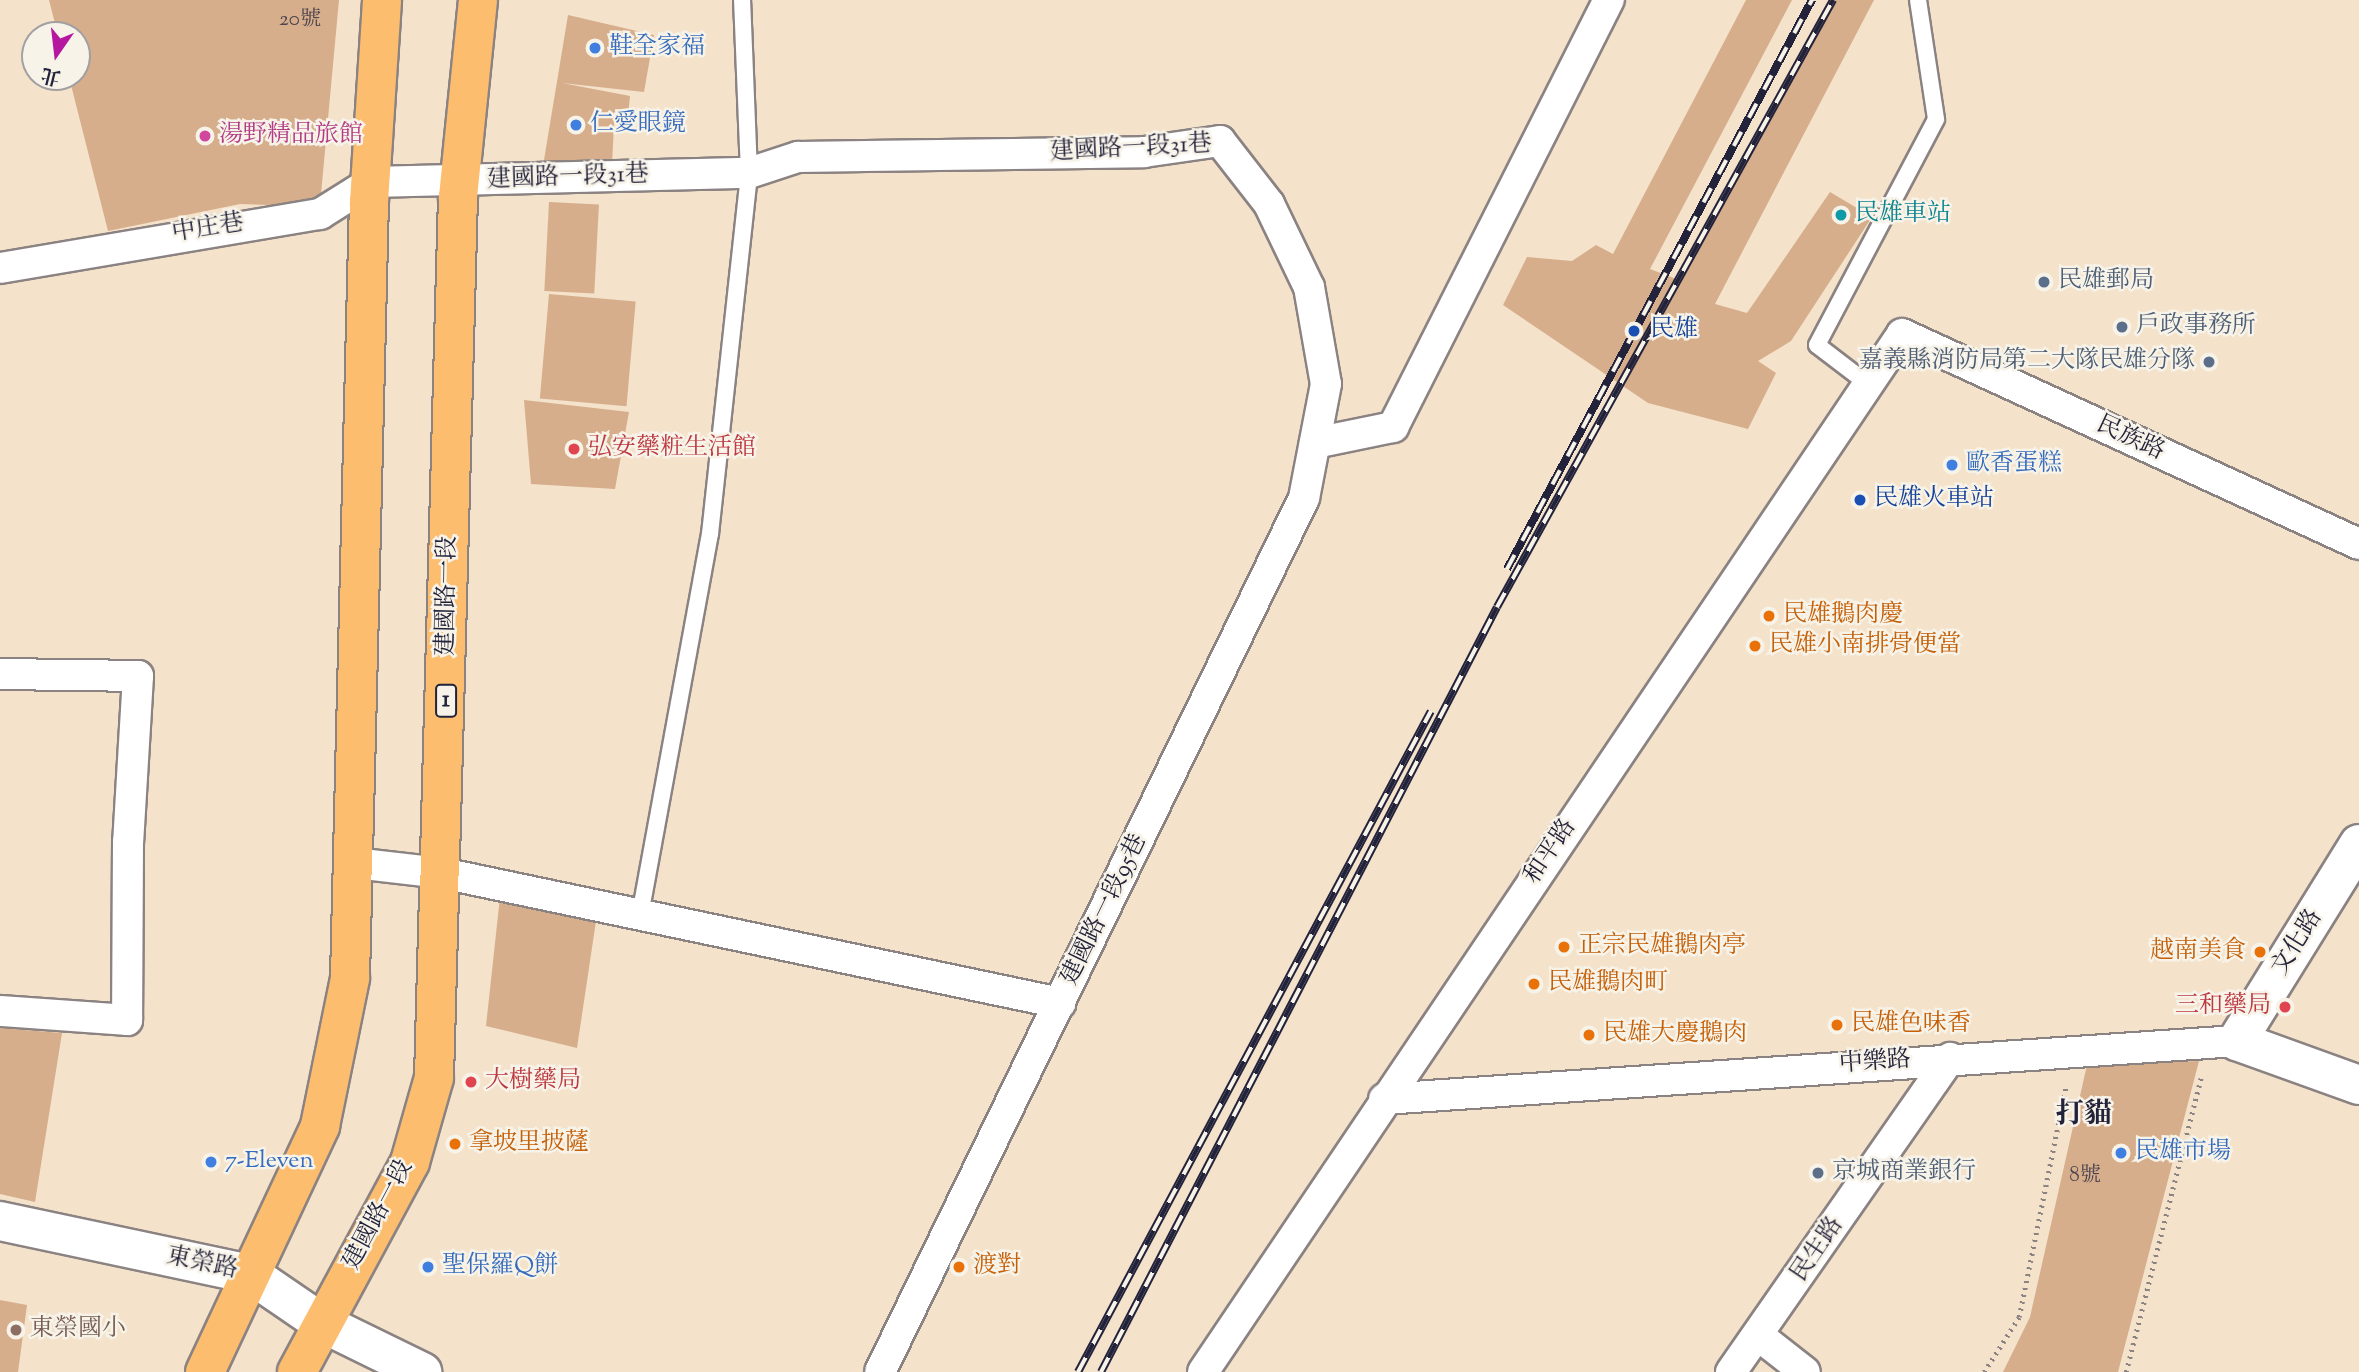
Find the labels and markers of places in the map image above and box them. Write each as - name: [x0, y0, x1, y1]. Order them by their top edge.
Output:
- place label: 鞋全家福: [609, 34, 705, 62]
- marker: 鞋全家福: [587, 40, 603, 56]
- place label: 仁愛眼鏡: [590, 111, 686, 139]
- marker: 仁愛眼鏡: [568, 117, 584, 133]
- place label: 湯野精品旅館: [219, 122, 363, 150]
- marker: 湯野精品旅館: [197, 128, 213, 144]
- place label: 民雄車站: [1855, 201, 1951, 229]
- marker: 民雄車站: [1833, 207, 1849, 223]
- place label: 民雄郵局: [2058, 268, 2154, 296]
- marker: 民雄郵局: [2036, 274, 2052, 290]
- place label: 戶政事務所: [2136, 313, 2256, 341]
- place label: 民雄: [1650, 317, 1698, 345]
- marker: 戶政事務所: [2114, 319, 2130, 335]
- marker: 民雄: [1624, 321, 1644, 341]
- place label: 嘉義縣消防局第二大隊民雄分隊: [1859, 348, 2195, 376]
- marker: 嘉義縣消防局第二大隊民雄分隊: [2201, 354, 2217, 370]
- place label: 弘安藥粧生活館: [588, 435, 756, 463]
- marker: 弘安藥粧生活館: [566, 441, 582, 457]
- place label: 歐香蛋糕: [1966, 451, 2062, 479]
- marker: 歐香蛋糕: [1944, 457, 1960, 473]
- place label: 民雄火車站: [1874, 486, 1994, 514]
- marker: 民雄火車站: [1852, 492, 1868, 508]
- place label: 民雄鵝肉慶: [1783, 602, 1903, 630]
- marker: 民雄鵝肉慶: [1761, 608, 1777, 624]
- place label: 民雄小南排骨便當: [1769, 632, 1961, 660]
- marker: 民雄小南排骨便當: [1747, 638, 1763, 654]
- place label: 正宗民雄鵝肉亭: [1578, 933, 1746, 961]
- place label: 越南美食: [2150, 938, 2246, 966]
- marker: 正宗民雄鵝肉亭: [1556, 939, 1572, 955]
- marker: 越南美食: [2252, 944, 2268, 960]
- place label: 民雄鵝肉町: [1548, 970, 1668, 998]
- marker: 民雄鵝肉町: [1526, 976, 1542, 992]
- place label: 三和藥局: [2175, 993, 2271, 1021]
- marker: 三和藥局: [2277, 999, 2293, 1015]
- place label: 民雄色味香: [1851, 1011, 1971, 1039]
- marker: 民雄色味香: [1829, 1017, 1845, 1033]
- place label: 民雄大慶鵝肉: [1603, 1021, 1747, 1049]
- marker: 民雄大慶鵝肉: [1581, 1027, 1597, 1043]
- place label: 大樹藥局: [485, 1068, 581, 1096]
- marker: 大樹藥局: [463, 1074, 479, 1090]
- place label: 拿坡里披薩: [469, 1130, 589, 1158]
- marker: 拿坡里披薩: [447, 1136, 463, 1152]
- place label: 民雄市場: [2135, 1139, 2231, 1167]
- marker: 民雄市場: [2113, 1145, 2129, 1161]
- place label: 7-Eleven: [225, 1148, 314, 1176]
- marker: 7-Eleven: [203, 1154, 219, 1170]
- place label: 京城商業銀行: [1832, 1159, 1976, 1187]
- marker: 京城商業銀行: [1810, 1165, 1826, 1181]
- place label: 聖保羅Q餅: [442, 1253, 558, 1281]
- place label: 渡對: [973, 1253, 1021, 1281]
- marker: 聖保羅Q餅: [420, 1259, 436, 1275]
- marker: 渡對: [951, 1259, 967, 1275]
- place label: 東榮國小: [30, 1316, 126, 1344]
- marker: 東榮國小: [8, 1322, 24, 1338]

